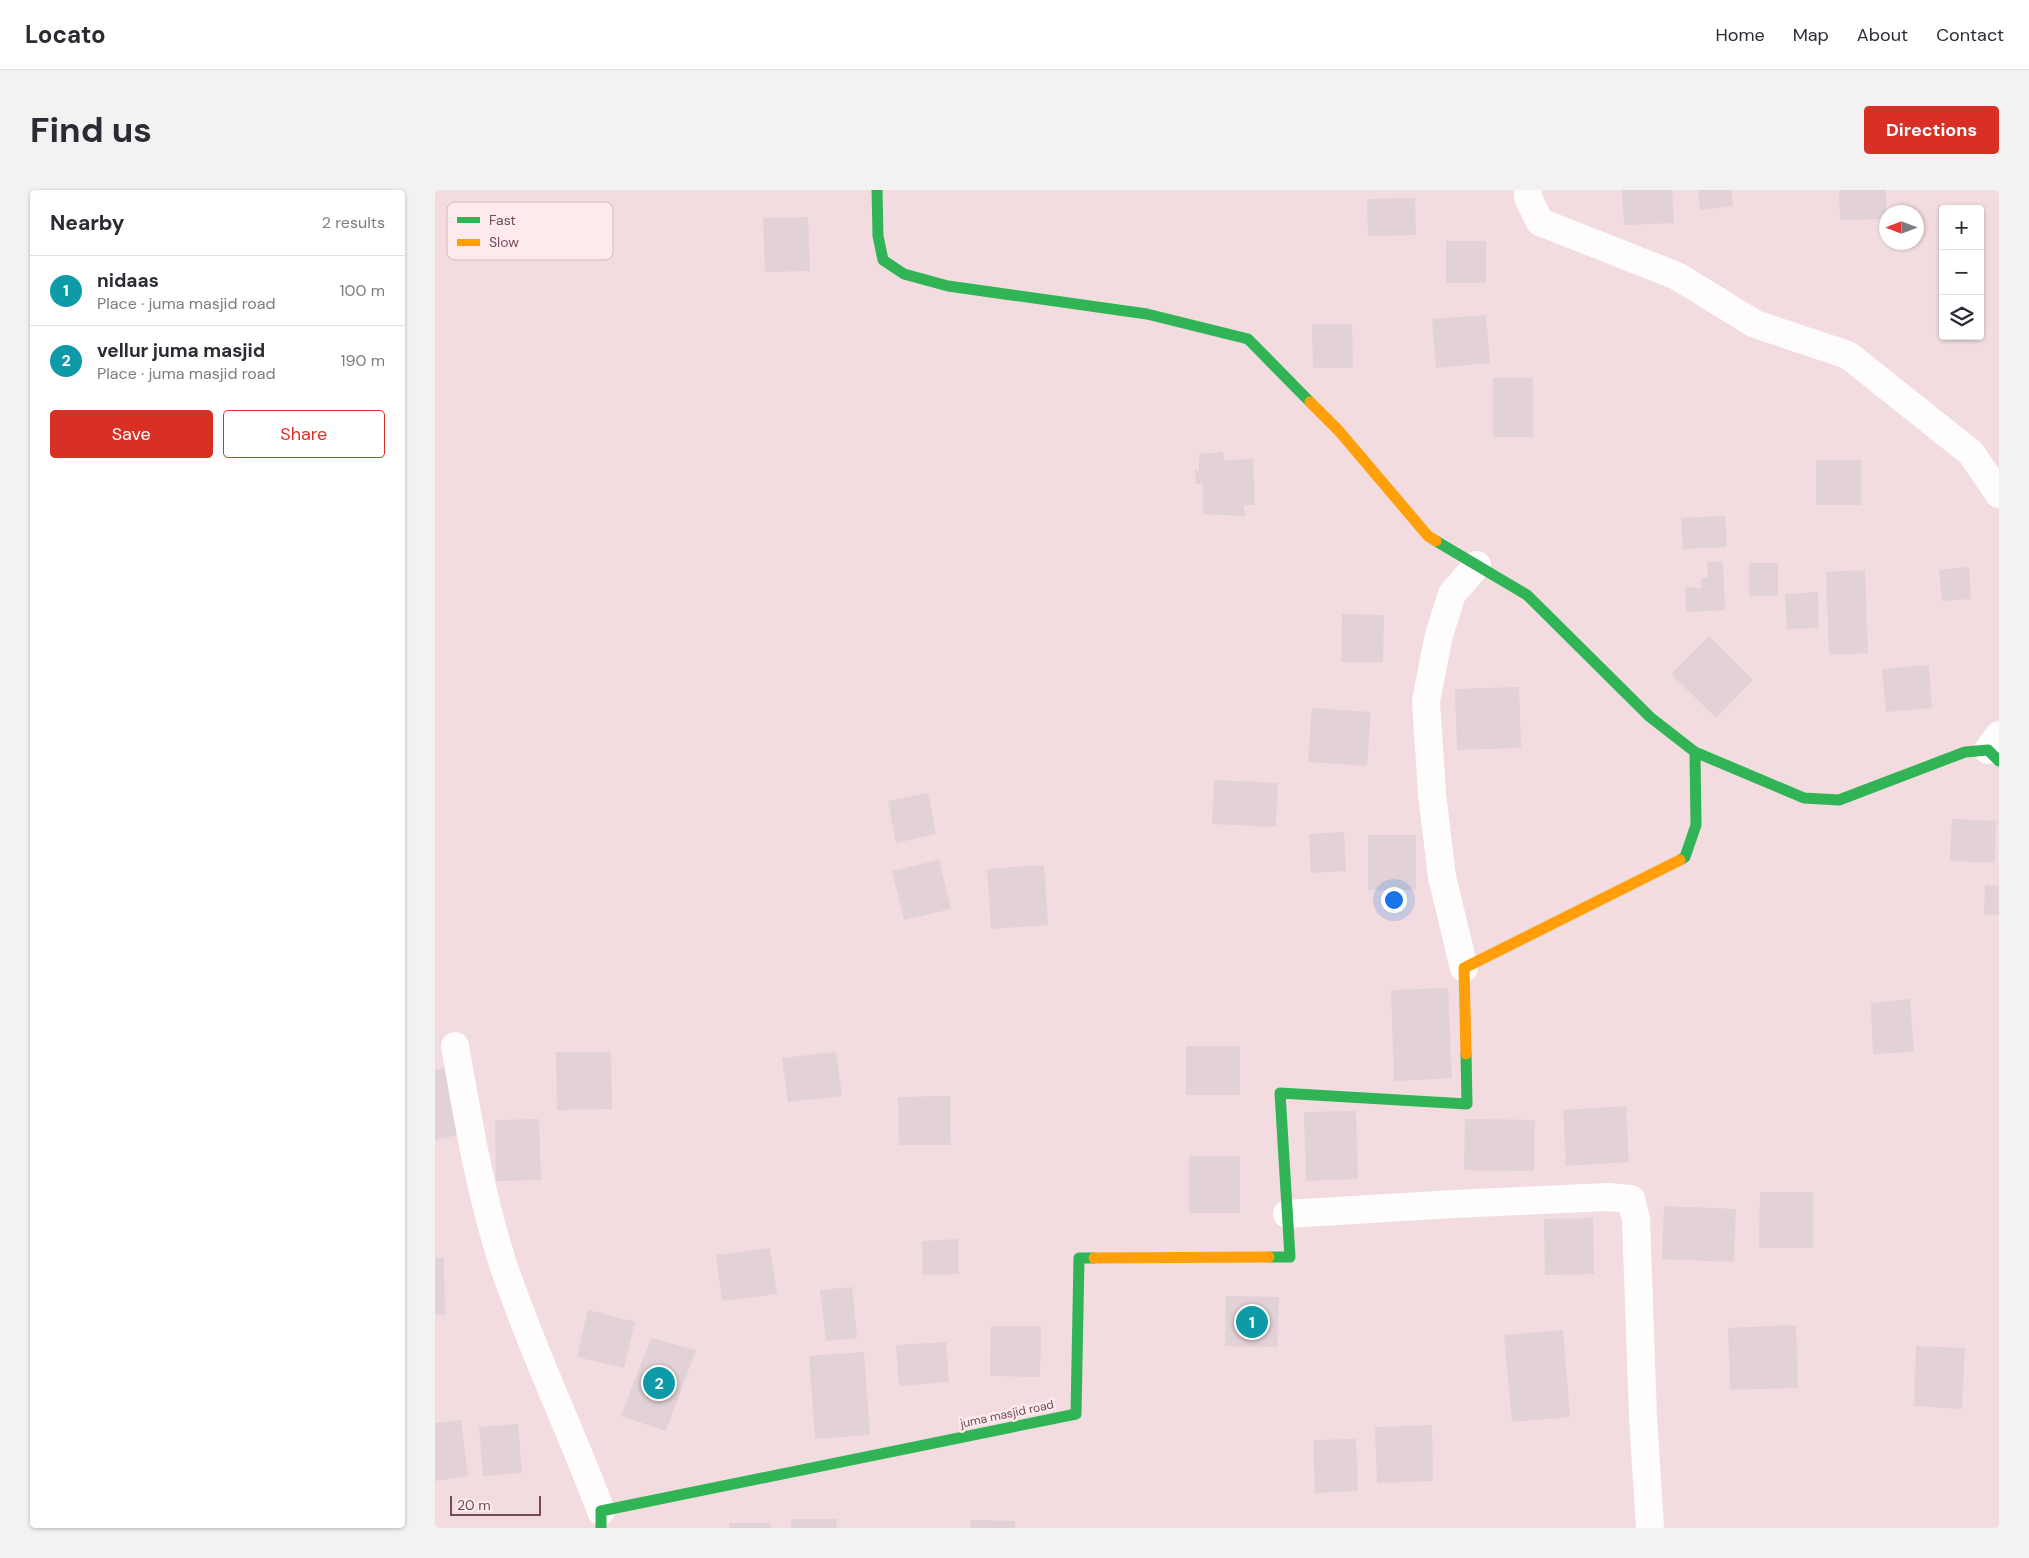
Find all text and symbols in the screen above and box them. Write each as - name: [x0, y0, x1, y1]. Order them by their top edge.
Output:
- text: Locato: [25, 19, 106, 50]
- text: Home: [1715, 23, 1765, 47]
- text: Map: [1793, 23, 1829, 47]
- text: About: [1857, 23, 1908, 47]
- text: Contact: [1936, 23, 2004, 47]
- button: Directions: [1864, 106, 1999, 154]
- text: Find us: [30, 107, 152, 153]
- legend: [447, 202, 613, 260]
- north arrow: [1879, 205, 1924, 250]
- map controls: [1939, 205, 1984, 340]
- button: +: [1939, 205, 1984, 250]
- text: Nearby: [50, 209, 124, 237]
- text: Fast: [489, 211, 516, 229]
- text: 2 results: [322, 212, 385, 233]
- text: Slow: [489, 233, 519, 251]
- button: −: [1939, 250, 1984, 295]
- text: nidaas: [97, 268, 159, 293]
- text: 1: [63, 280, 69, 301]
- text: 100 m: [340, 280, 385, 301]
- text: Place · juma masjid road: [97, 293, 276, 314]
- button: layers: [1939, 295, 1984, 340]
- text: vellur juma masjid: [97, 338, 265, 363]
- text: 2: [61, 350, 71, 371]
- text: 190 m: [341, 350, 385, 371]
- text: Place · juma masjid road: [97, 363, 276, 384]
- button: Save: [50, 410, 213, 458]
- button: Share: [223, 410, 385, 458]
- your location: [1381, 887, 1407, 913]
- pin: 1: [1236, 1303, 1268, 1341]
- pin: 2: [643, 1364, 675, 1402]
- street label: juma masjid road: [958, 1396, 1055, 1432]
- scale bar: [450, 1493, 541, 1516]
- text: 20 m: [457, 1496, 491, 1514]

